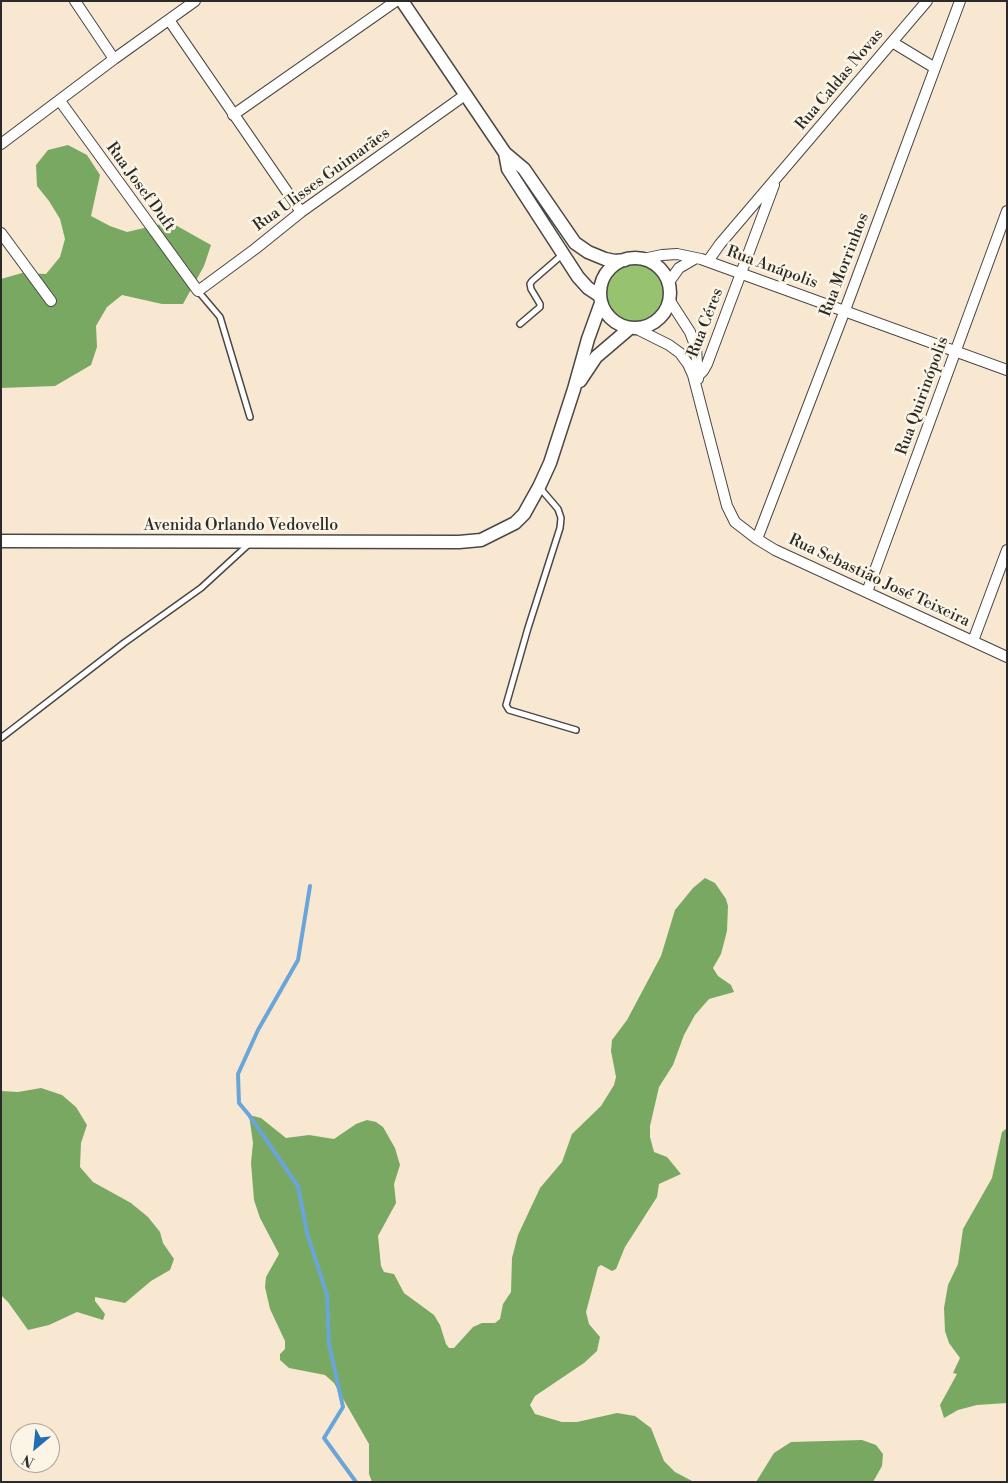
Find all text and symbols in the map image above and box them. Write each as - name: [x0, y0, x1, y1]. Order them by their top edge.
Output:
- street label: Rua Caldas Novas: [792, 25, 888, 135]
- street label: Rua Ulisses Guimarães: [250, 124, 394, 236]
- street label: Rua Josef Duft: [101, 139, 179, 235]
- street label: Rua Morrinhos: [816, 210, 874, 320]
- street label: Rua Anápolis: [724, 243, 820, 293]
- street label: Rua Céres: [684, 286, 728, 360]
- street label: Rua Quirinópolis: [893, 334, 953, 458]
- street label: Avenida Orlando Vedovello: [144, 516, 338, 536]
- street label: Rua Sebastião José Teixeira: [785, 530, 973, 632]
- north arrow: [10, 1423, 60, 1473]
- text: N: [19, 1450, 38, 1471]

